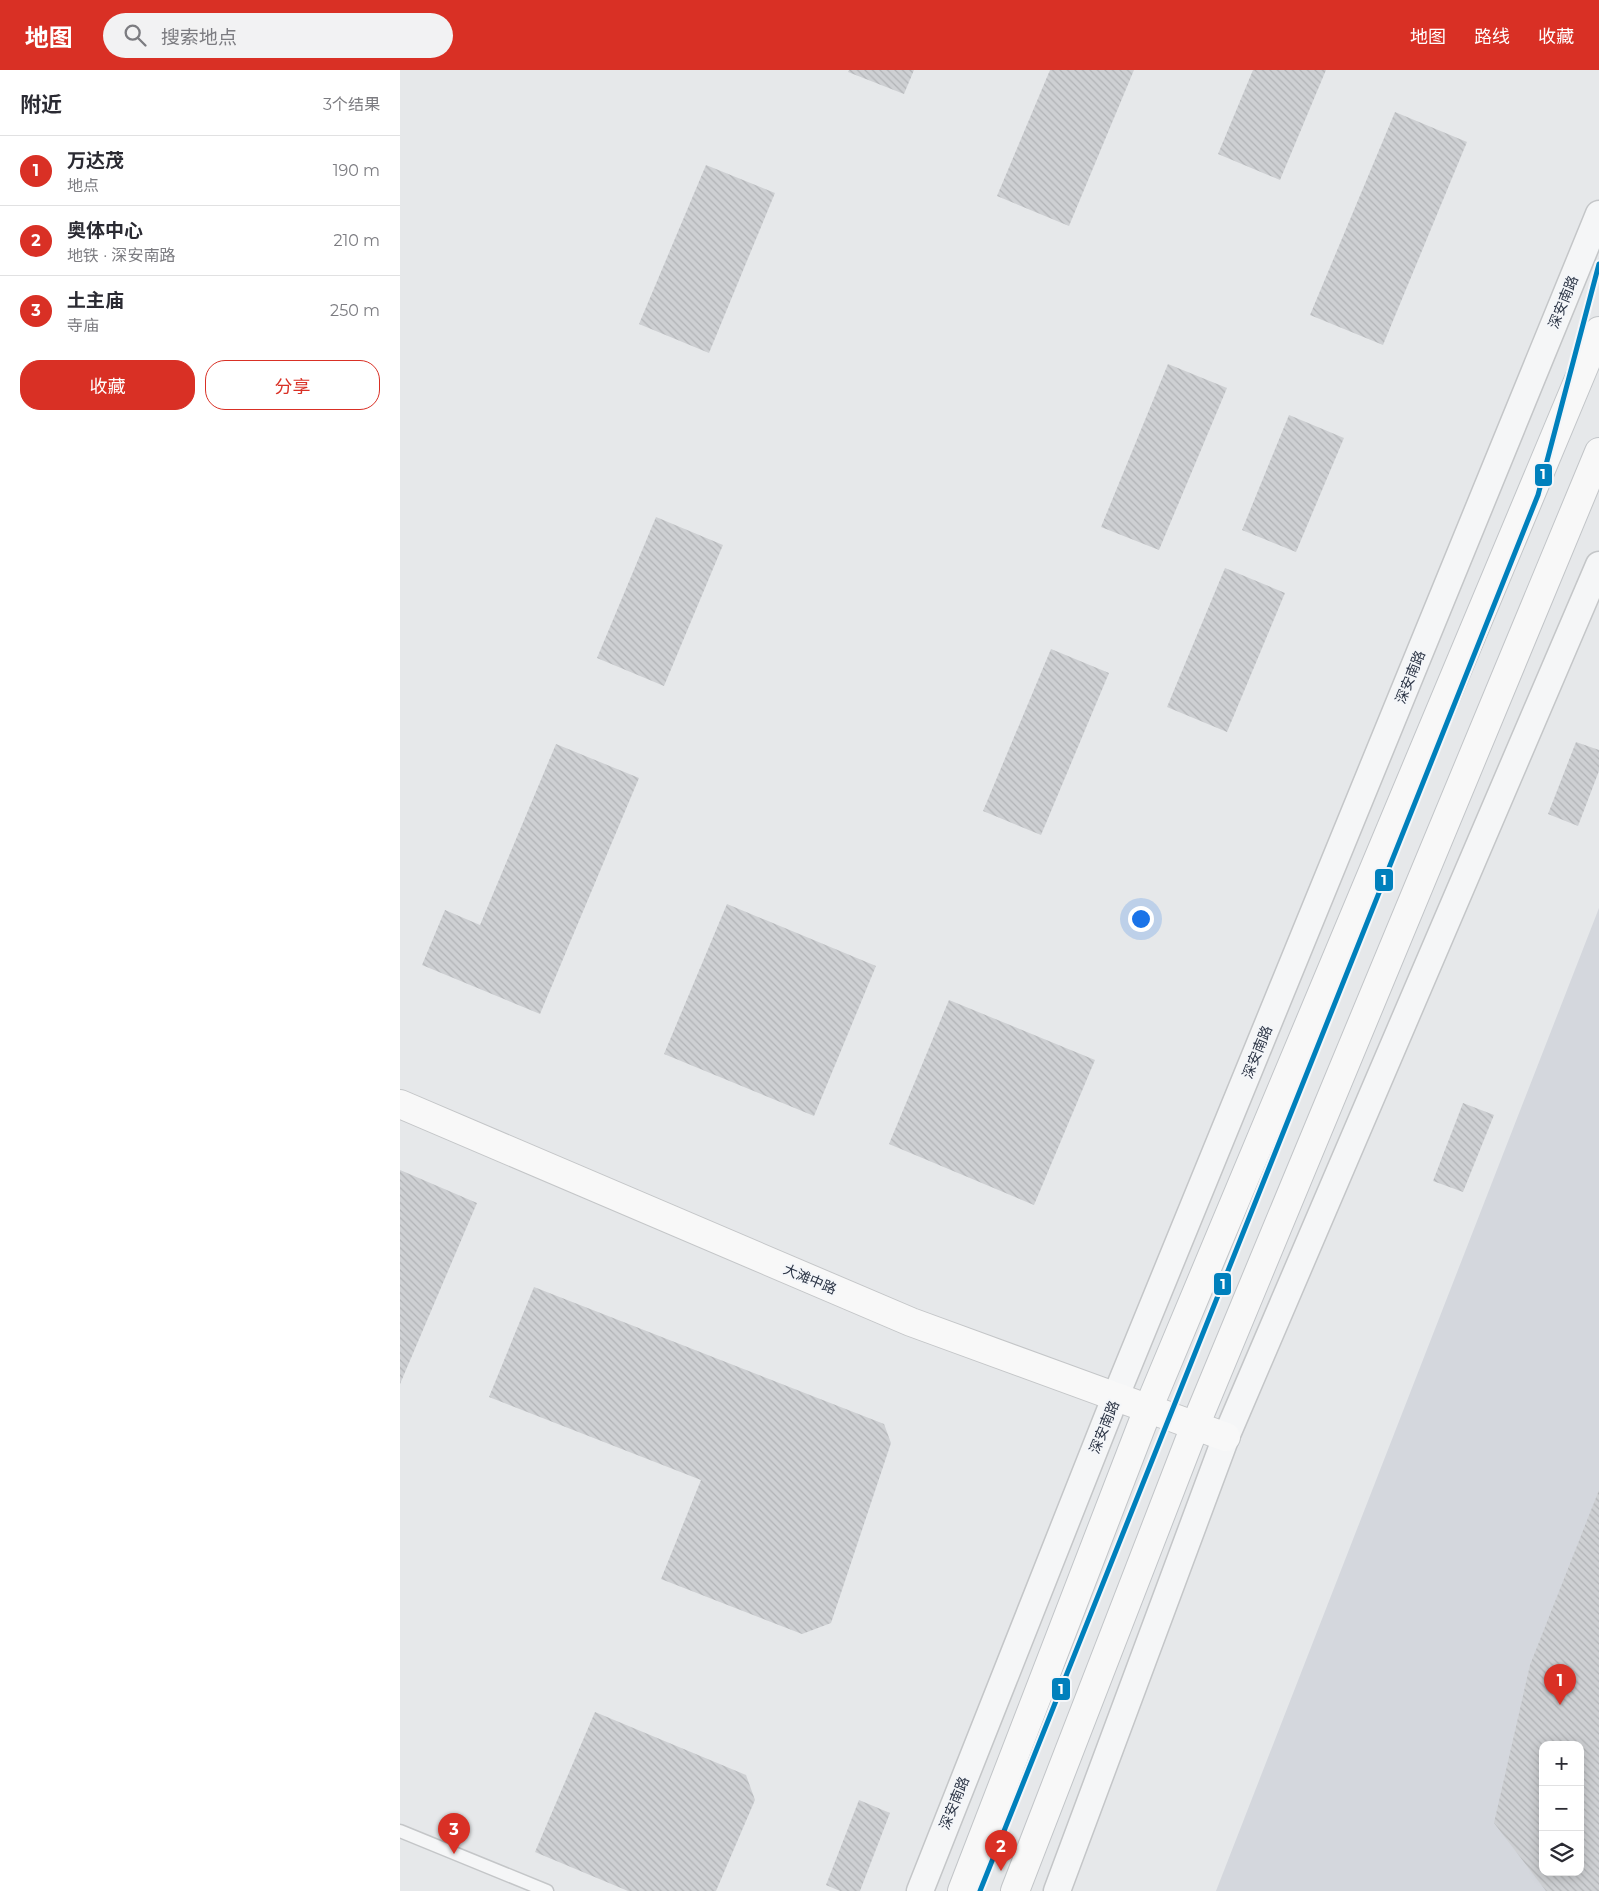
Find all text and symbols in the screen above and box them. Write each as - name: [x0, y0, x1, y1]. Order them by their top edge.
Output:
- search box: [103, 13, 453, 58]
- icon: search: [121, 21, 149, 49]
- text: 地图: [25, 23, 73, 52]
- text: 搜索地点: [161, 26, 237, 49]
- text: 地图: [1410, 26, 1446, 48]
- text: 路线: [1474, 26, 1510, 48]
- text: 收藏: [1538, 26, 1574, 48]
- text: 附近: [20, 92, 62, 117]
- text: 3个结果: [323, 95, 380, 114]
- text: 万达茂: [67, 149, 124, 172]
- text: 1: [33, 161, 39, 180]
- text: 190 m: [333, 161, 380, 180]
- text: 地点: [67, 176, 99, 195]
- text: 奥体中心: [67, 219, 143, 242]
- text: 2: [31, 231, 41, 250]
- text: 210 m: [333, 231, 380, 250]
- text: 地铁 · 深安南路: [67, 246, 175, 265]
- street label: 深安南路: [1544, 273, 1582, 331]
- text: 土主庙: [67, 289, 124, 312]
- text: 3: [31, 301, 41, 320]
- text: 250 m: [330, 301, 380, 320]
- text: 寺庙: [67, 316, 99, 335]
- button: 收藏: [20, 360, 195, 410]
- button: 分享: [205, 360, 380, 410]
- line badge: 1: [1534, 463, 1553, 487]
- text: 1: [1540, 465, 1546, 483]
- street label: 深安南路: [1391, 648, 1429, 706]
- line badge: 1: [1374, 868, 1394, 892]
- text: 1: [1381, 871, 1387, 889]
- your location: [1128, 906, 1154, 932]
- street label: 深安南路: [1238, 1023, 1276, 1081]
- street label: 大滩中路: [781, 1260, 839, 1298]
- line badge: 1: [1213, 1272, 1232, 1296]
- text: 1: [1220, 1275, 1226, 1293]
- street label: 深安南路: [1085, 1398, 1123, 1456]
- pin: 1: [1544, 1664, 1576, 1705]
- line badge: 1: [1051, 1677, 1071, 1701]
- text: 1: [1058, 1680, 1064, 1698]
- map controls: [1539, 1741, 1584, 1876]
- button: +: [1539, 1741, 1584, 1786]
- street label: 深安南路: [935, 1774, 973, 1832]
- button: −: [1539, 1786, 1584, 1831]
- pin: 3: [438, 1813, 470, 1854]
- pin: 2: [985, 1830, 1017, 1871]
- button: layers: [1539, 1831, 1584, 1876]

